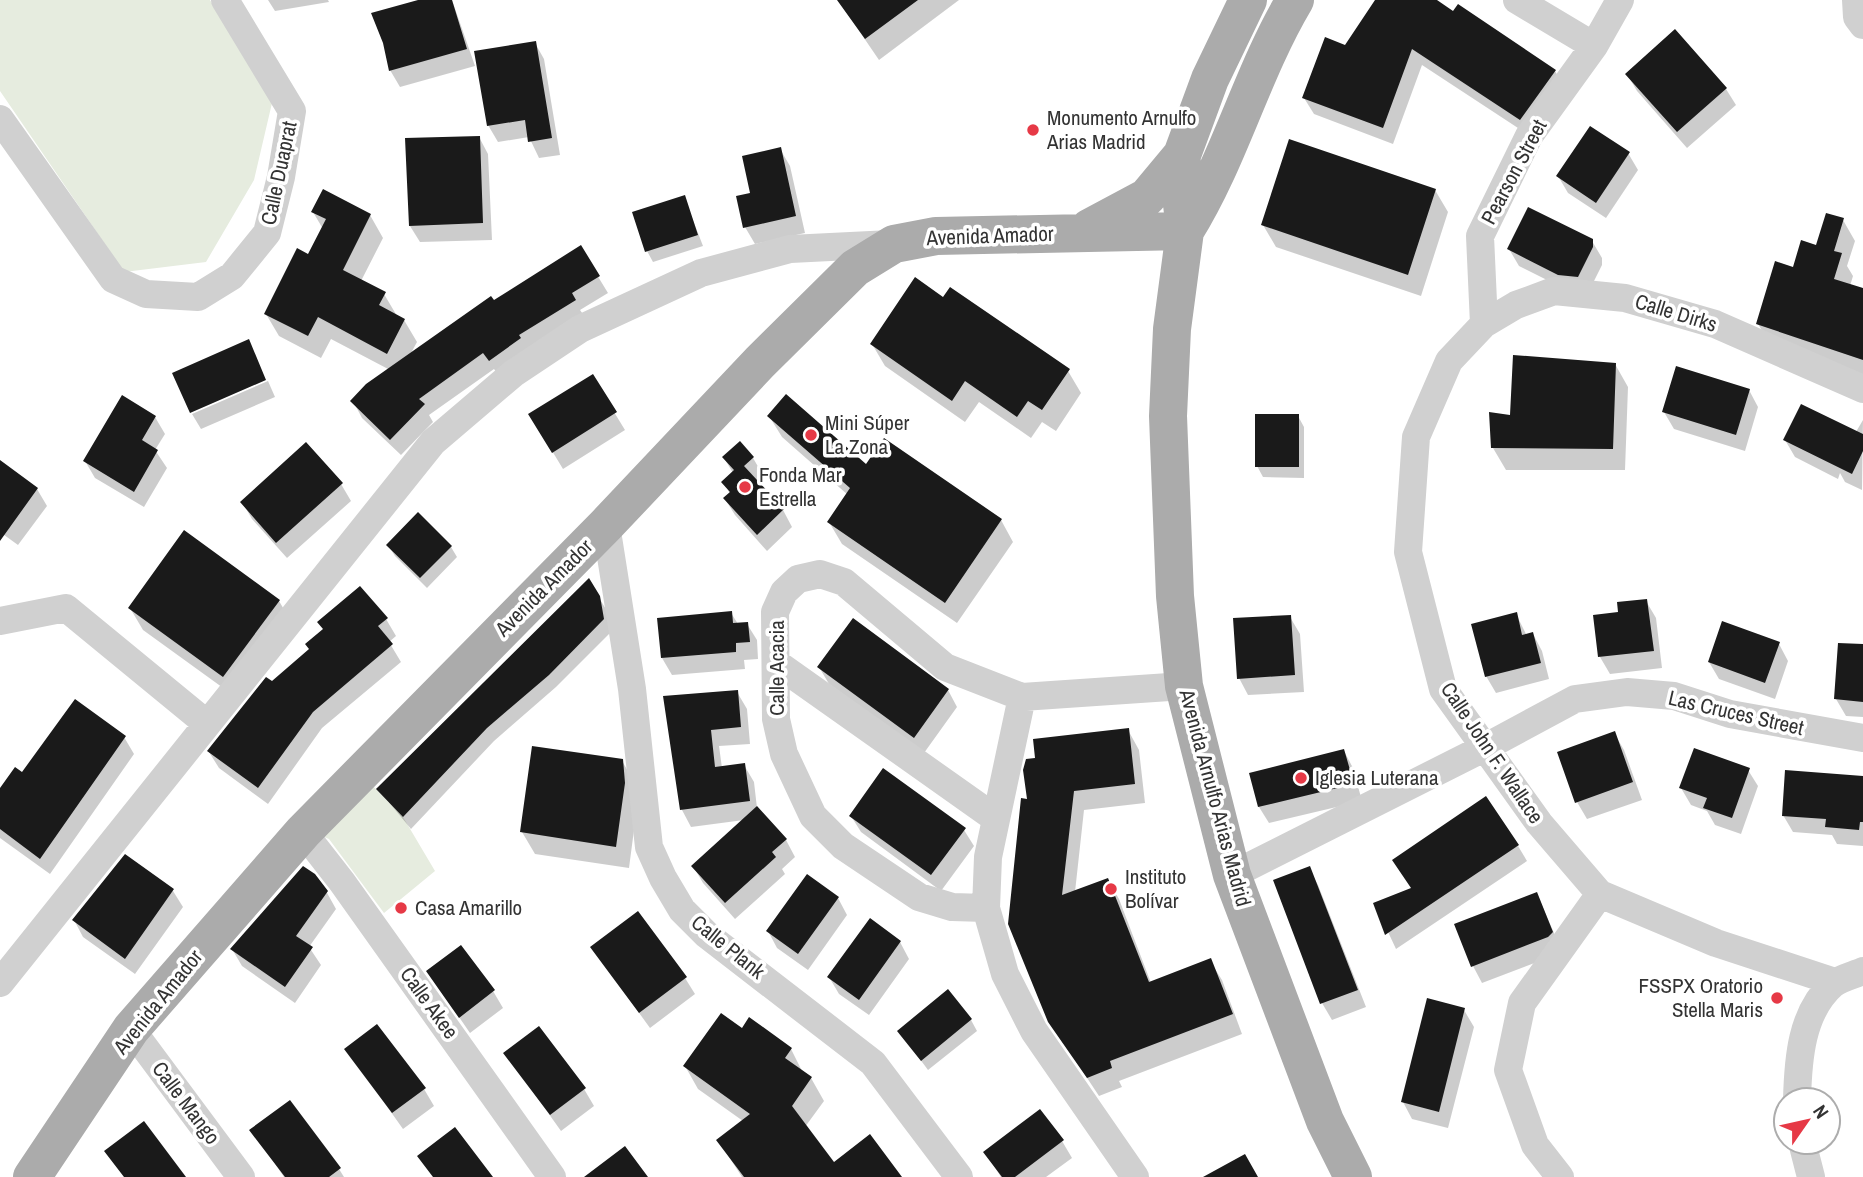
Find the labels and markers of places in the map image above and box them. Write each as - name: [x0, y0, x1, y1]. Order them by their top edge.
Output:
- place label: Monumento Arnulfo Arias Madrid: [1046, 103, 1196, 156]
- marker: Monumento Arnulfo Arias Madrid: [1025, 122, 1041, 138]
- place label: Mini Súper La Zona: [825, 408, 909, 461]
- marker: Mini Súper La Zona: [803, 427, 819, 443]
- place label: Fonda Mar Estrella: [759, 460, 842, 513]
- marker: Fonda Mar Estrella: [737, 479, 753, 495]
- place label: Iglesia Luterana: [1315, 763, 1439, 792]
- marker: Iglesia Luterana: [1293, 770, 1309, 786]
- place label: Instituto Bolívar: [1125, 862, 1186, 915]
- marker: Instituto Bolívar: [1103, 881, 1119, 897]
- place label: Casa Amarillo: [415, 893, 522, 922]
- marker: Casa Amarillo: [393, 900, 409, 916]
- place label: FSSPX Oratorio Stella Maris: [1639, 971, 1763, 1024]
- marker: FSSPX Oratorio Stella Maris: [1769, 990, 1785, 1006]

